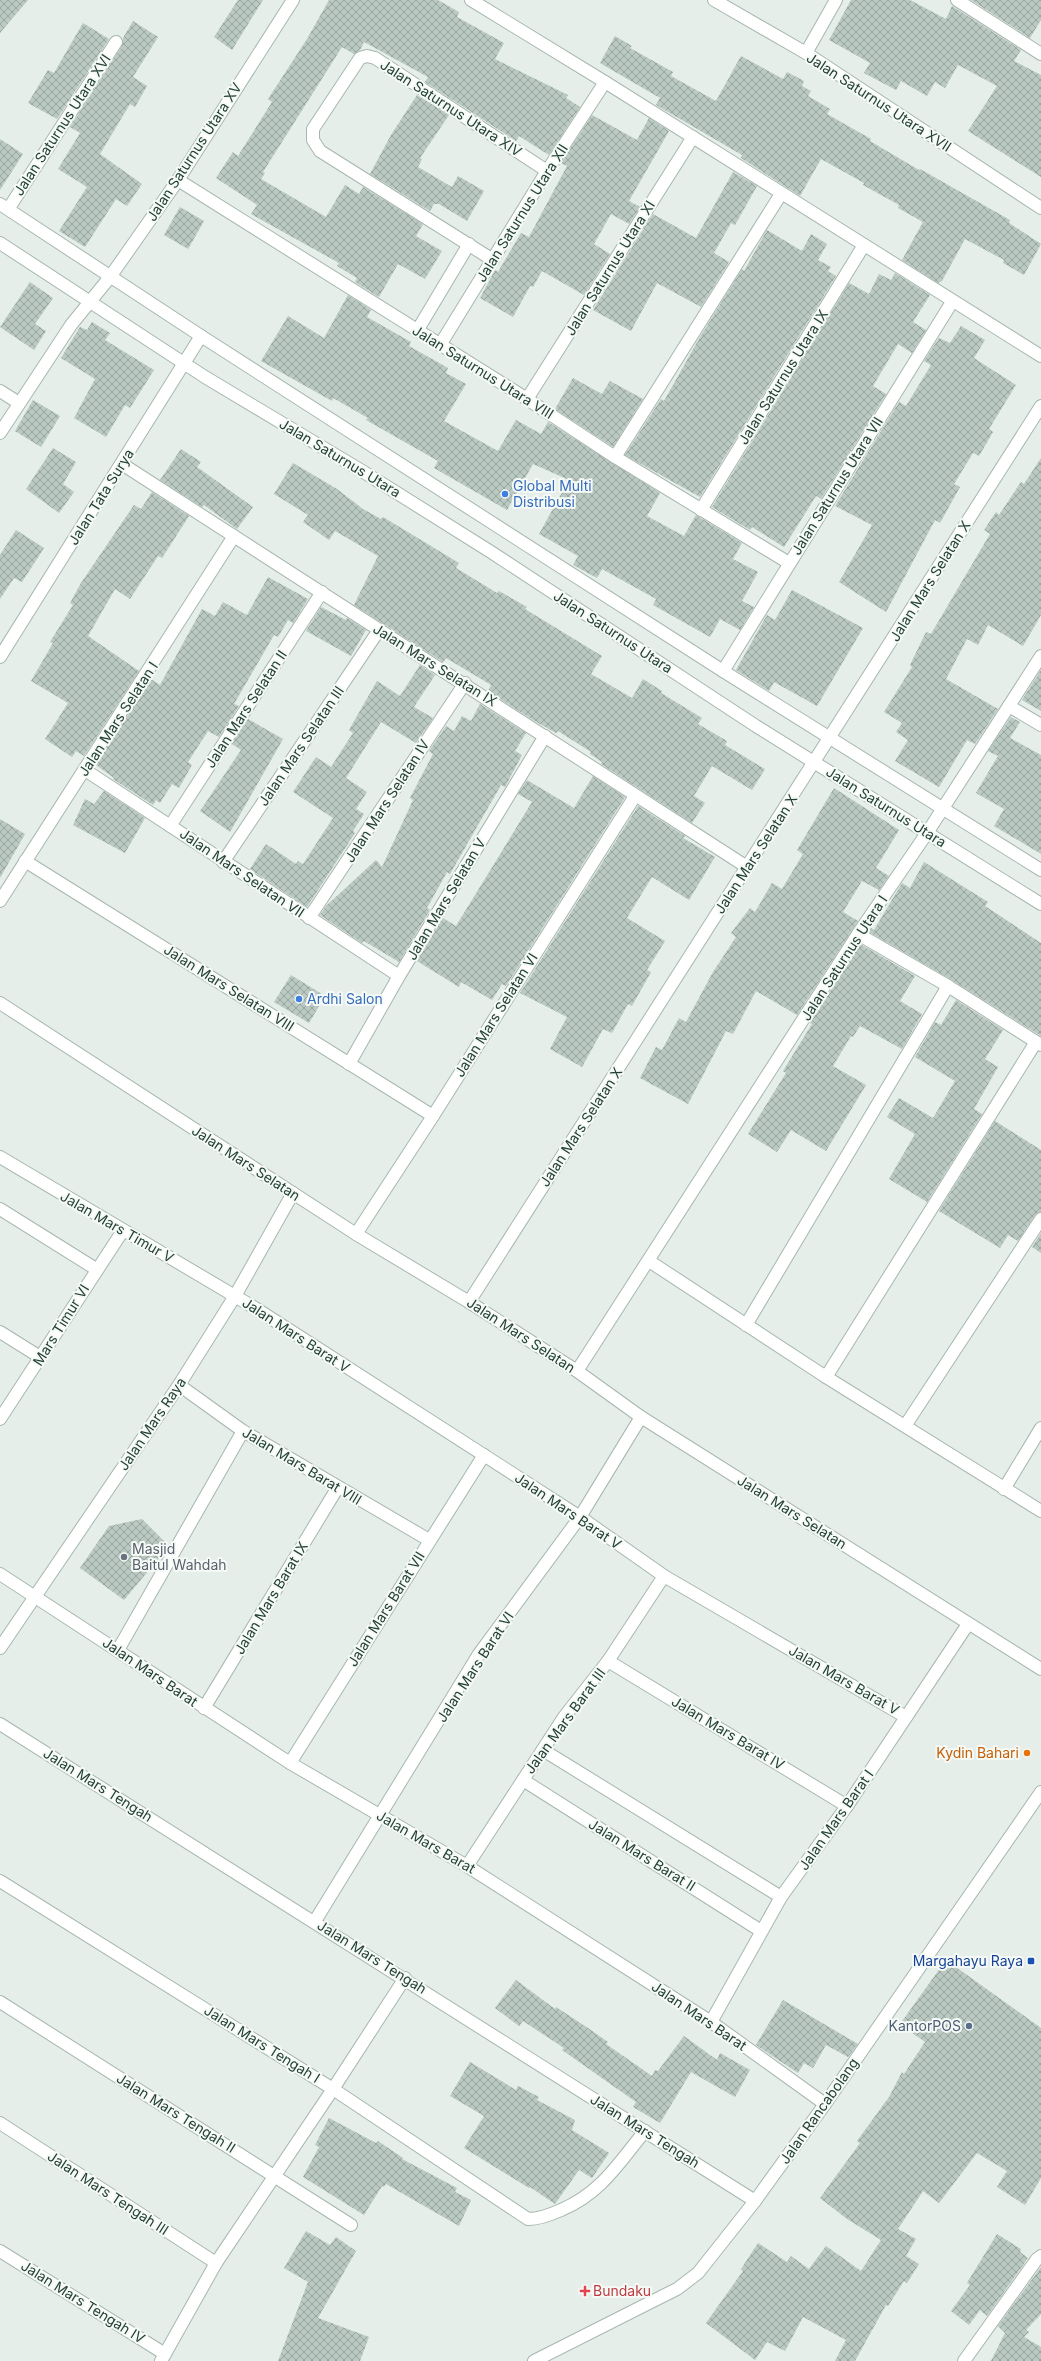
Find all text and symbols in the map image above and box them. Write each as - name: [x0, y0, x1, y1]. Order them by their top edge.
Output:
- street label: Jalan Saturnus Utara XVII: [804, 48, 955, 155]
- street label: Jalan Saturnus Utara XVI: [9, 51, 114, 199]
- street label: Jalan Saturnus Utara XIV: [377, 55, 526, 160]
- street label: Jalan Saturnus Utara XV: [142, 79, 245, 224]
- street label: Jalan Saturnus Utara XII: [472, 141, 571, 285]
- street label: Jalan Saturnus Utara XI: [561, 197, 658, 338]
- street label: Jalan Saturnus Utara IX: [734, 306, 831, 447]
- street label: Jalan Saturnus Utara VIII: [410, 321, 557, 422]
- street label: Jalan Saturnus Utara VII: [787, 414, 886, 558]
- street label: Jalan Saturnus Utara: [277, 415, 404, 501]
- street label: Jalan Tata Surya: [64, 446, 137, 548]
- place label: Global Multi Distribusi: [513, 477, 592, 510]
- marker: Global Multi Distribusi: [500, 489, 510, 499]
- street label: Jalan Mars Selatan X: [886, 517, 974, 644]
- street label: Jalan Saturnus Utara: [551, 587, 676, 676]
- street label: Jalan Mars Selatan IX: [370, 620, 501, 710]
- street label: Jalan Mars Selatan II: [201, 647, 290, 771]
- street label: Jalan Mars Selatan I: [74, 658, 161, 779]
- street label: Jalan Mars Selatan III: [254, 683, 347, 809]
- street label: Jalan Mars Selatan IV: [341, 736, 433, 865]
- street label: Jalan Saturnus Utara: [823, 763, 949, 850]
- street label: Jalan Mars Selatan X: [711, 790, 801, 917]
- street label: Jalan Mars Selatan VII: [177, 825, 308, 921]
- street label: Jalan Mars Selatan V: [402, 834, 489, 963]
- street label: Jalan Saturnus Utara I: [797, 892, 891, 1024]
- street label: Jalan Mars Selatan VIII: [161, 940, 298, 1035]
- street label: Jalan Mars Selatan VI: [450, 950, 541, 1080]
- place label: Ardhi Salon: [307, 990, 383, 1007]
- marker: Ardhi Salon: [294, 994, 304, 1004]
- street label: Jalan Mars Selatan X: [536, 1063, 626, 1190]
- street label: Jalan Mars Selatan: [189, 1121, 304, 1204]
- street label: Jalan Mars Timur V: [57, 1187, 177, 1266]
- street label: Mars Timur VI: [29, 1281, 92, 1369]
- street label: Jalan Mars Barat V: [239, 1293, 353, 1376]
- street label: Jalan Mars Selatan: [464, 1293, 579, 1376]
- street label: Jalan Mars Raya: [114, 1374, 189, 1474]
- street label: Jalan Mars Barat VIII: [240, 1423, 365, 1508]
- street label: Jalan Mars Barat V: [512, 1469, 625, 1553]
- street label: Jalan Mars Selatan: [734, 1471, 850, 1552]
- street label: Jalan Mars Barat IX: [230, 1538, 311, 1657]
- place label: Masjid Baitul Wahdah: [132, 1540, 227, 1573]
- street label: Jalan Mars Barat VII: [343, 1548, 428, 1669]
- marker: Masjid Baitul Wahdah: [119, 1552, 129, 1562]
- street label: Jalan Mars Barat VI: [432, 1608, 517, 1725]
- street label: Jalan Mars Barat: [99, 1633, 201, 1710]
- street label: Jalan Mars Barat V: [786, 1641, 903, 1718]
- street label: Jalan Mars Barat III: [521, 1665, 609, 1777]
- street label: Jalan Mars Barat IV: [669, 1692, 788, 1773]
- street label: Jalan Mars Tengah: [41, 1744, 156, 1825]
- place label: Kydin Bahari: [936, 1744, 1019, 1761]
- marker: Kydin Bahari: [1022, 1748, 1032, 1758]
- street label: Jalan Mars Barat I: [795, 1766, 877, 1873]
- street label: Jalan Mars Barat: [374, 1806, 479, 1877]
- street label: Jalan Mars Barat II: [586, 1815, 699, 1894]
- street label: Jalan Mars Tengah: [315, 1916, 430, 1997]
- place label: Margahayu Raya: [913, 1952, 1023, 1969]
- marker: Margahayu Raya: [1026, 1956, 1036, 1966]
- street label: Jalan Mars Barat: [648, 1977, 750, 2054]
- street label: Jalan Mars Tengah I: [201, 2001, 323, 2086]
- place label: KantorPOS: [889, 2017, 961, 2034]
- marker: KantorPOS: [964, 2021, 974, 2031]
- street label: Jalan Rancabolang: [776, 2054, 862, 2167]
- street label: Jalan Mars Tengah II: [114, 2069, 239, 2156]
- street label: Jalan Mars Tengah: [588, 2090, 703, 2171]
- street label: Jalan Mars Tengah III: [45, 2147, 172, 2238]
- street label: Jalan Mars Tengah IV: [18, 2257, 149, 2347]
- place label: Bundaku: [593, 2282, 651, 2299]
- marker: Bundaku: [580, 2286, 590, 2296]

